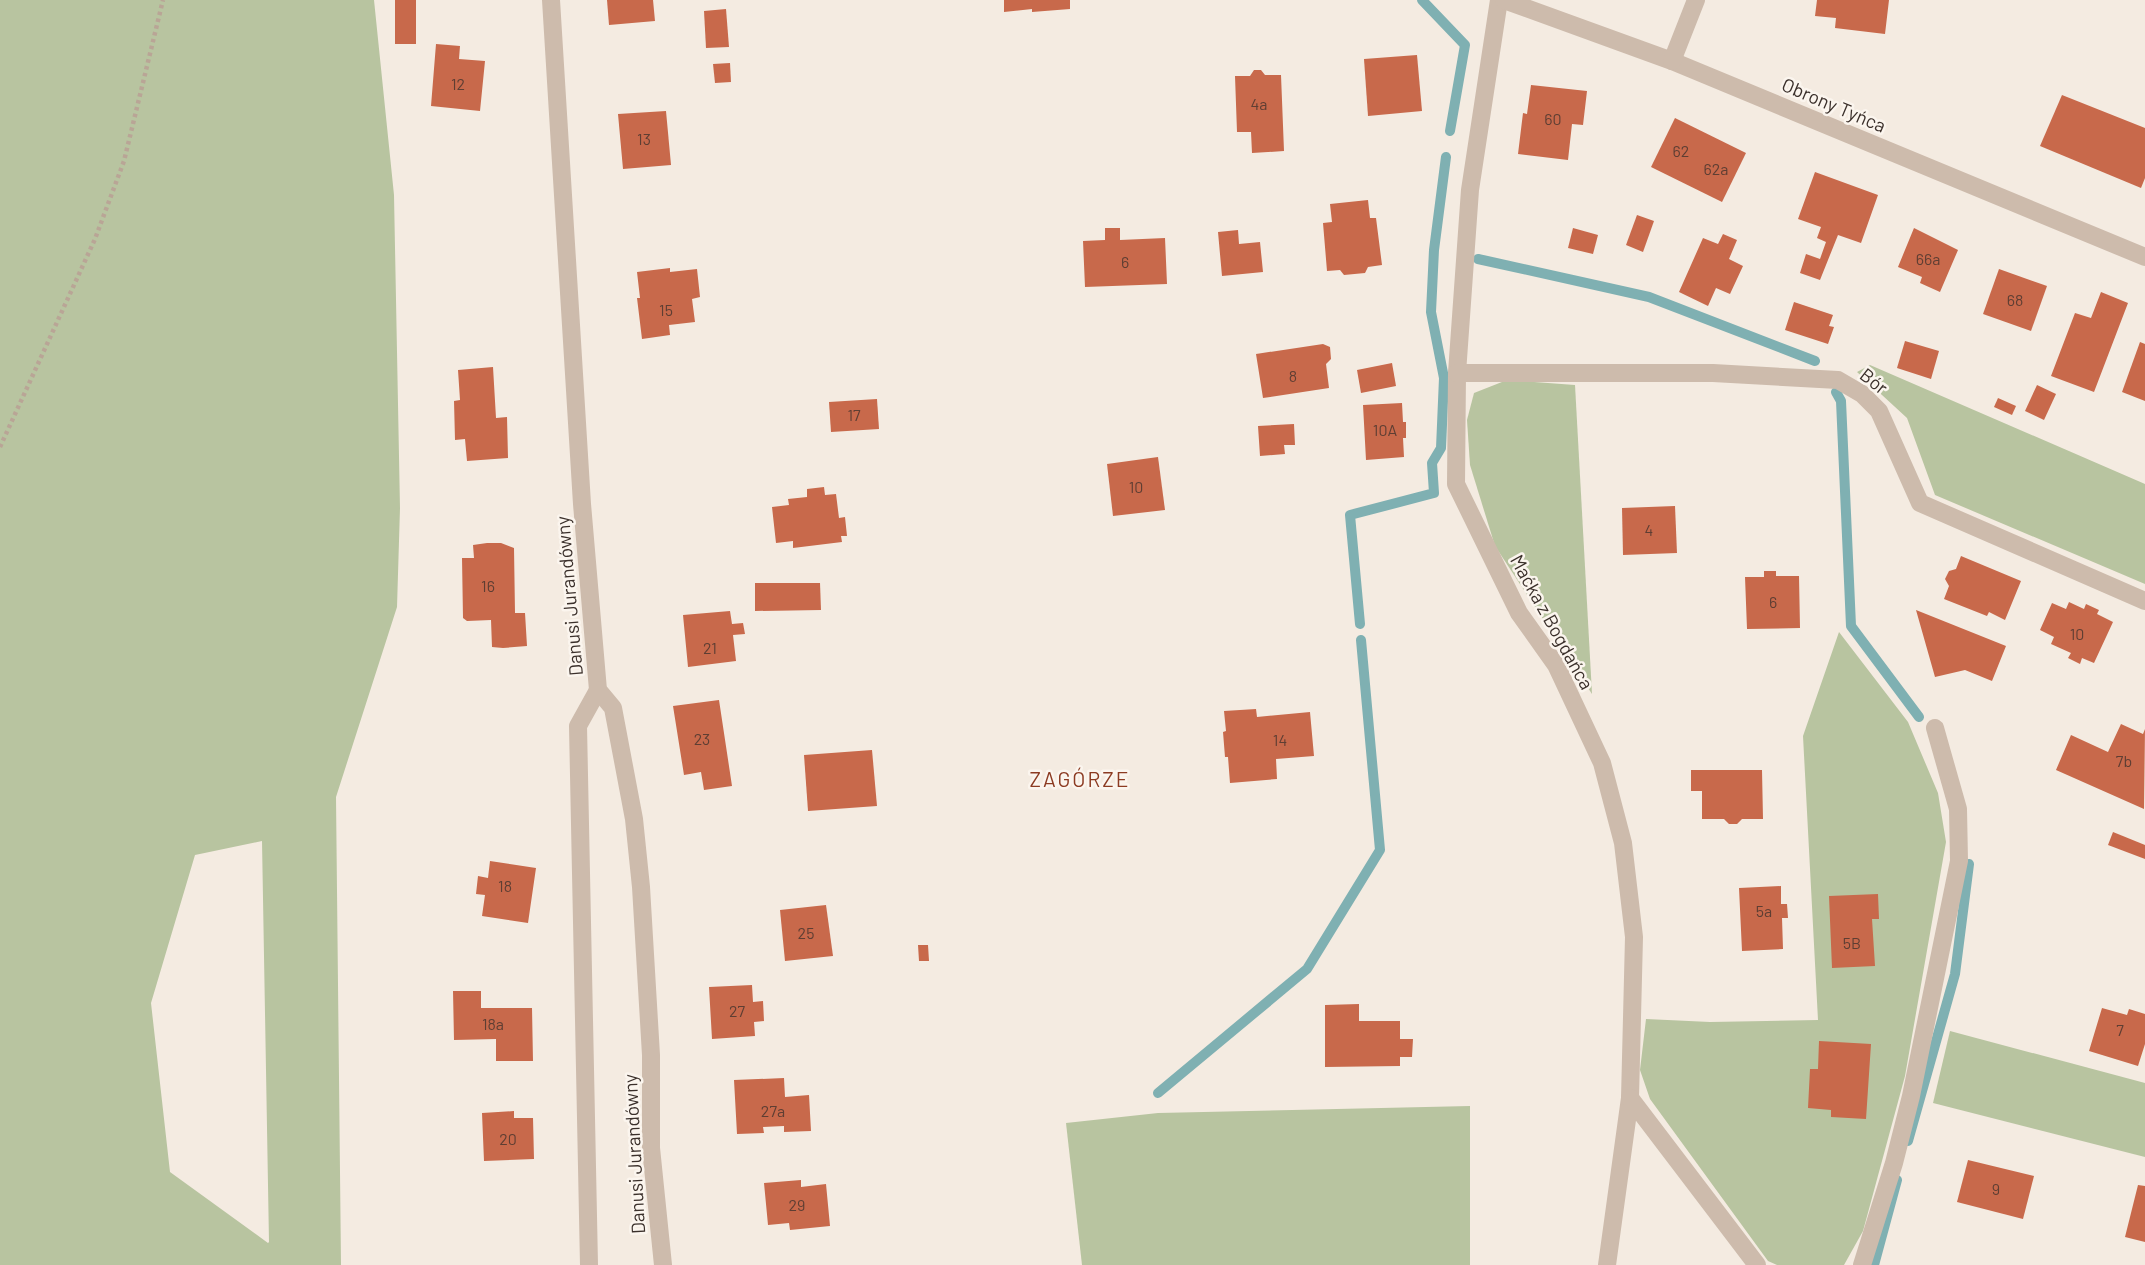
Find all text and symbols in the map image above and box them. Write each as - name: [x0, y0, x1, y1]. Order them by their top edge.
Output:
- street label: Obrony Tyńca: [1779, 72, 1890, 137]
- house number: 12: [451, 74, 465, 93]
- house number: 4a: [1251, 94, 1268, 113]
- house number: 60: [1544, 109, 1562, 128]
- house number: 13: [637, 129, 651, 148]
- house number: 62: [1673, 141, 1689, 160]
- house number: 62a: [1704, 159, 1729, 178]
- house number: 66a: [1916, 249, 1940, 268]
- house number: 6: [1121, 252, 1129, 271]
- house number: 68: [2007, 290, 2023, 309]
- house number: 15: [659, 300, 673, 319]
- street label: Bór: [1856, 363, 1893, 399]
- house number: 8: [1289, 366, 1297, 385]
- house number: 17: [847, 405, 861, 424]
- house number: 10A: [1373, 420, 1397, 439]
- house number: 10: [1129, 477, 1143, 496]
- street label: Danusi Jurandówny: [550, 515, 587, 677]
- house number: 4: [1645, 520, 1653, 539]
- street label: Maćka z Bogdańca: [1506, 550, 1599, 693]
- house number: 16: [481, 576, 495, 595]
- house number: 6: [1769, 592, 1777, 611]
- house number: 10: [2070, 624, 2084, 643]
- house number: 21: [703, 638, 717, 657]
- house number: 23: [694, 729, 710, 748]
- house number: 14: [1273, 730, 1287, 749]
- house number: 7b: [2116, 751, 2132, 770]
- district label: ZAGÓRZE: [1029, 766, 1131, 791]
- house number: 18: [498, 876, 512, 895]
- house number: 5a: [1756, 901, 1772, 920]
- house number: 25: [798, 923, 814, 942]
- house number: 5B: [1843, 933, 1861, 952]
- house number: 27: [729, 1001, 745, 1020]
- house number: 18a: [482, 1014, 504, 1033]
- house number: 7: [2116, 1020, 2124, 1039]
- street label: Danusi Jurandówny: [618, 1073, 649, 1235]
- house number: 27a: [761, 1101, 785, 1120]
- house number: 20: [499, 1129, 517, 1148]
- house number: 9: [1992, 1179, 2000, 1198]
- house number: 29: [789, 1195, 805, 1214]

